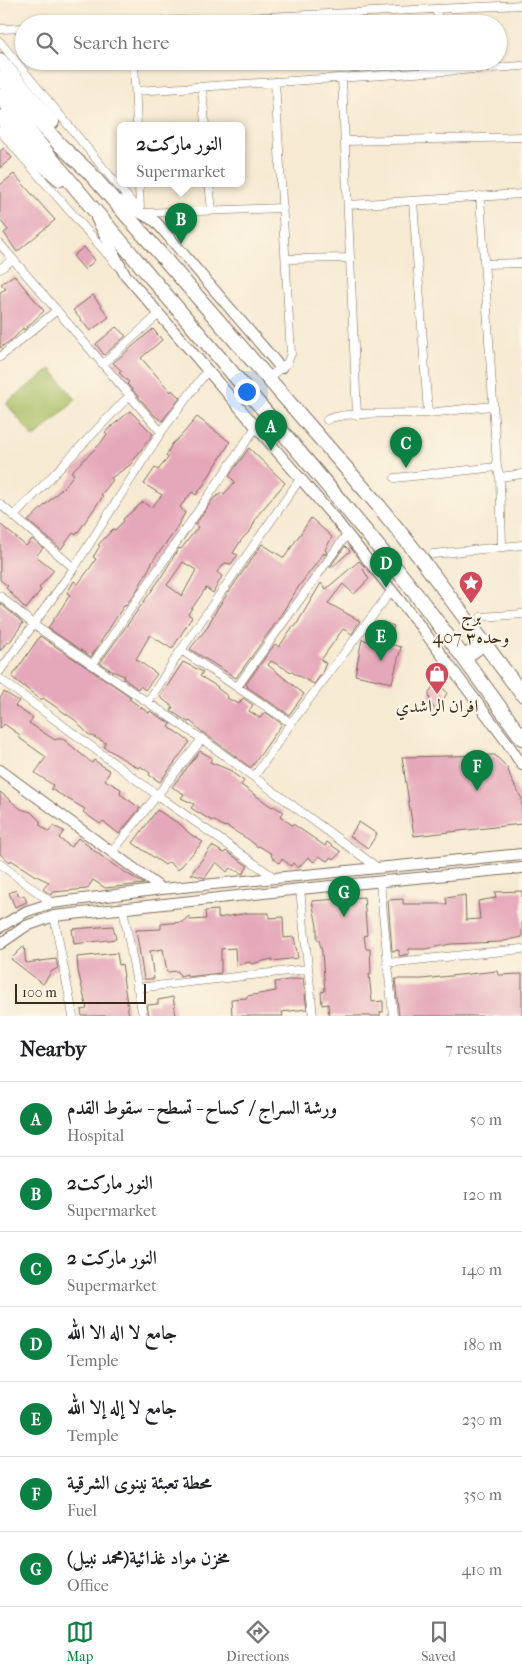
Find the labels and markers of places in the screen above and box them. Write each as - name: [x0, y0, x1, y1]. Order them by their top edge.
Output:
- pin: B: [165, 203, 197, 244]
- pin: A: [255, 410, 287, 451]
- pin: C: [390, 427, 422, 468]
- pin: D: [370, 547, 402, 588]
- place icon: برج وحده٣ 407: [458, 570, 484, 604]
- place label: برج وحده٣ 407: [433, 606, 509, 648]
- pin: E: [365, 620, 397, 661]
- shop icon: افران الراشدي: [424, 661, 450, 695]
- place label: افران الراشدي: [396, 696, 479, 721]
- pin: F: [461, 750, 493, 791]
- pin: G: [328, 876, 360, 917]

